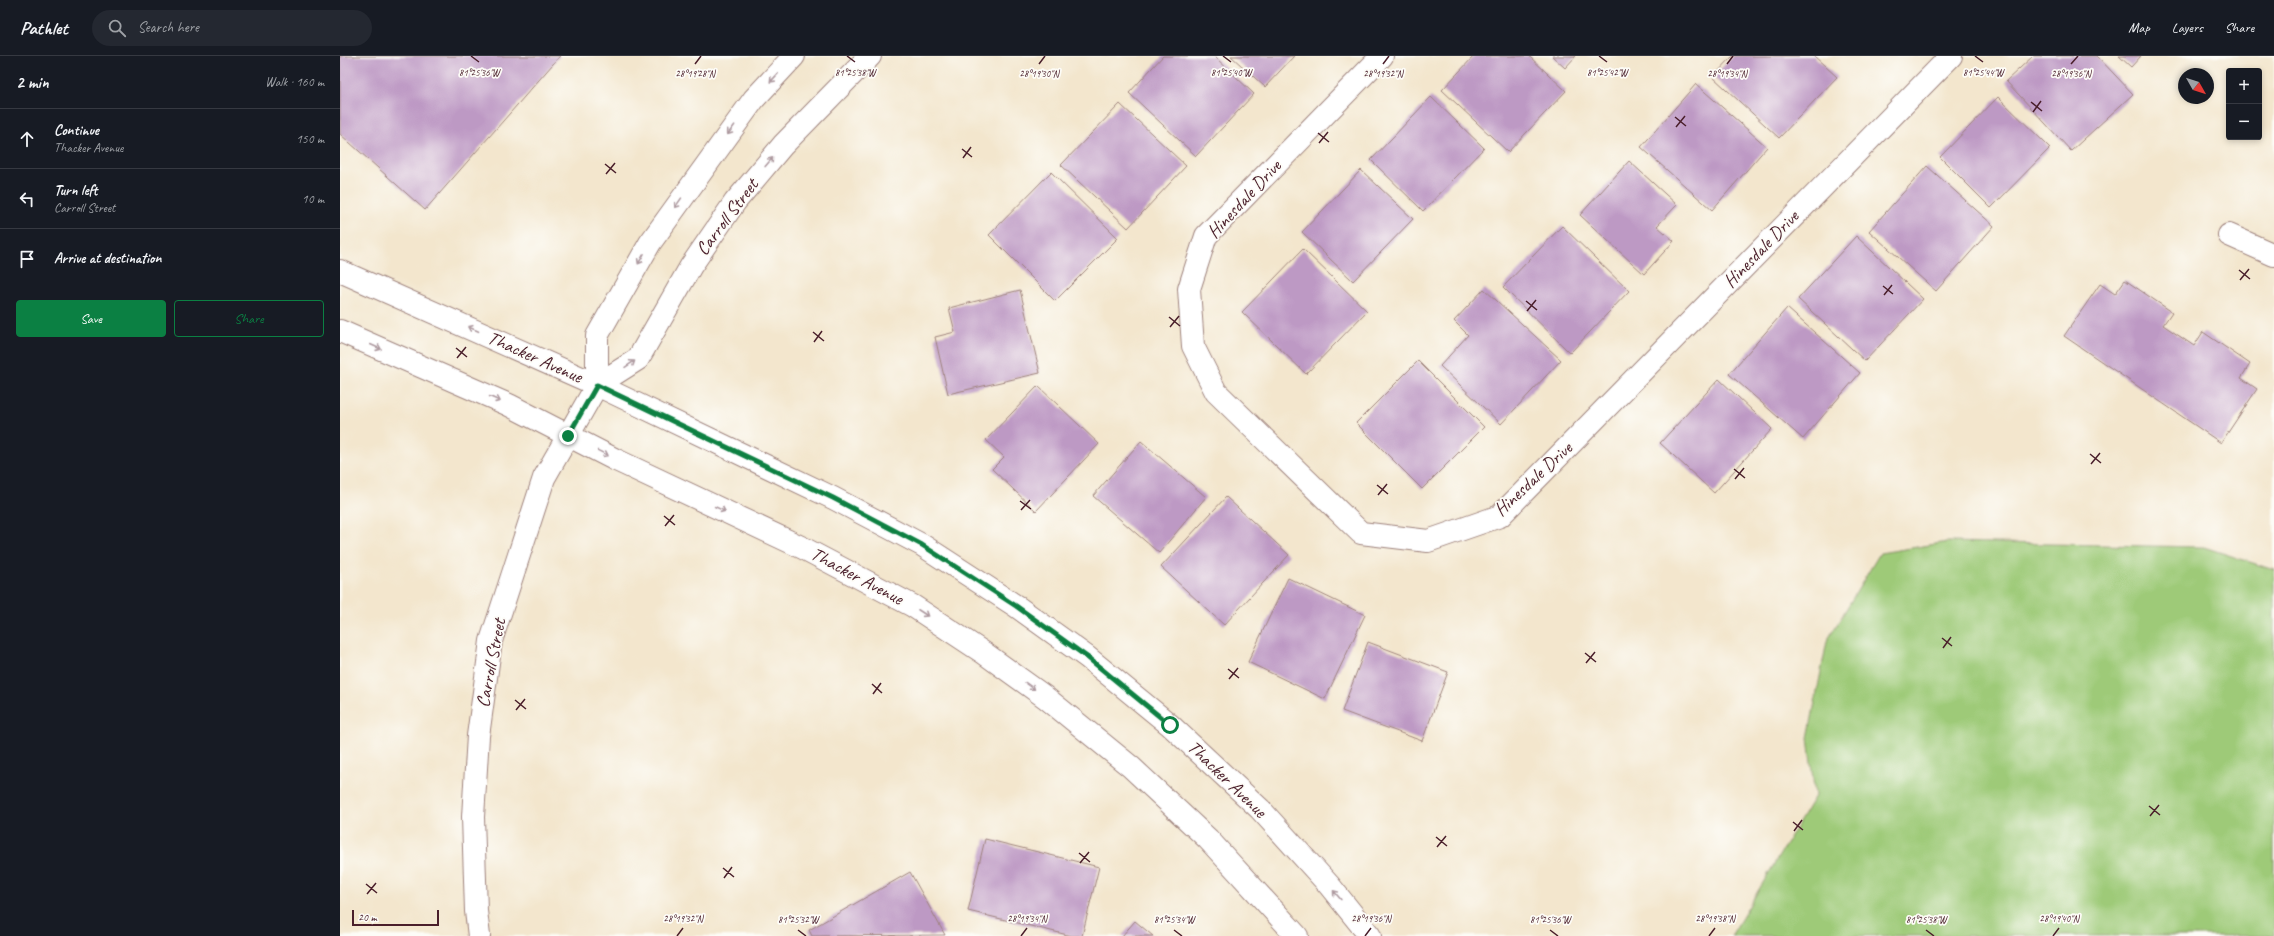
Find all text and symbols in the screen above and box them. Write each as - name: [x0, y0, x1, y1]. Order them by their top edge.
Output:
- search box: [92, 10, 372, 46]
- text: Pathlet: [20, 16, 68, 40]
- icon: search: [106, 17, 128, 39]
- text: Search here: [138, 18, 199, 37]
- text: Map: [2128, 19, 2150, 36]
- text: Layers: [2172, 19, 2203, 36]
- text: Share: [2225, 19, 2254, 36]
- text: 81°25'36"W: [459, 66, 501, 79]
- text: 81°25'38"W: [835, 66, 877, 79]
- text: 81°25'40"W: [1211, 66, 1253, 79]
- text: 81°25'42"W: [1587, 66, 1629, 79]
- text: 81°25'44"W: [1963, 66, 2005, 79]
- text: 28°19'28"N: [675, 67, 717, 80]
- text: 28°19'30"N: [1019, 67, 1061, 80]
- text: 28°19'32"N: [1363, 67, 1405, 80]
- text: 28°19'34"N: [1707, 67, 1749, 80]
- text: 28°19'36"N: [2051, 67, 2093, 80]
- north arrow: [2178, 68, 2214, 104]
- map controls: [2226, 68, 2262, 140]
- button: +: [2226, 68, 2262, 104]
- text: 2 min: [16, 72, 49, 93]
- one-way arrow: [770, 72, 779, 82]
- text: Walk · 160 m: [265, 74, 324, 90]
- button: −: [2226, 104, 2262, 140]
- text: Continue: [54, 121, 99, 140]
- one-way arrow: [727, 125, 735, 136]
- icon: ahead: [16, 128, 38, 150]
- text: 150 m: [296, 131, 324, 147]
- text: Thacker Avenue: [54, 140, 123, 156]
- street label: Hinesdale Drive: [1202, 153, 1288, 243]
- one-way arrow: [765, 156, 774, 167]
- street label: Carroll Street: [690, 173, 765, 260]
- text: Turn left: [54, 181, 97, 200]
- icon: left: [16, 188, 38, 210]
- text: 10 m: [302, 191, 324, 207]
- one-way arrow: [674, 197, 682, 208]
- text: Carroll Street: [54, 200, 115, 216]
- street label: Hinesdale Drive: [1718, 204, 1805, 293]
- icon: arrive: [16, 248, 38, 270]
- text: Arrive at destination: [54, 249, 161, 268]
- one-way arrow: [636, 253, 644, 265]
- button: Save: [16, 300, 166, 337]
- button: Share: [174, 300, 324, 337]
- one-way arrow: [467, 325, 479, 332]
- street label: Thacker Avenue: [484, 325, 588, 389]
- one-way arrow: [369, 344, 381, 351]
- one-way arrow: [624, 360, 635, 368]
- one-way arrow: [488, 396, 500, 403]
- route end: [559, 427, 577, 445]
- street label: Hinesdale Drive: [1489, 435, 1579, 521]
- one-way arrow: [597, 450, 609, 457]
- one-way arrow: [714, 506, 726, 513]
- street label: Thacker Avenue: [807, 542, 909, 611]
- one-way arrow: [917, 609, 928, 617]
- street label: Carroll Street: [471, 615, 512, 709]
- one-way arrow: [1025, 682, 1036, 690]
- route start: [1161, 716, 1179, 734]
- street label: Thacker Avenue: [1182, 735, 1273, 824]
- one-way arrow: [1333, 889, 1342, 900]
- scale bar: [352, 908, 439, 927]
- text: 20 m: [358, 910, 377, 924]
- text: 28°19'32"N: [663, 912, 705, 925]
- text: 28°19'34"N: [1007, 912, 1049, 925]
- text: 28°19'36"N: [1351, 912, 1393, 925]
- text: 28°19'38"N: [1695, 912, 1737, 925]
- text: 28°19'40"N: [2039, 912, 2081, 925]
- text: 81°25'32"W: [778, 913, 820, 926]
- text: 81°25'34"W: [1154, 913, 1196, 926]
- text: 81°25'36"W: [1530, 913, 1572, 926]
- text: 81°25'38"W: [1906, 913, 1948, 926]

